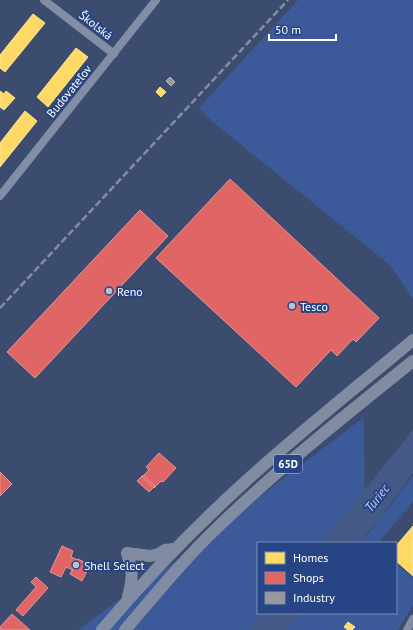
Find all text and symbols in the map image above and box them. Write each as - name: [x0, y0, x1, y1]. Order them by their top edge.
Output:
- street label: Školská: [76, 7, 116, 43]
- scale bar: [269, 16, 336, 42]
- text: 50 m: [275, 22, 301, 37]
- street label: Budovateľov: [43, 61, 95, 120]
- place label: Reno: [117, 284, 143, 299]
- marker: Reno: [104, 286, 114, 296]
- place label: Tesco: [300, 299, 328, 314]
- marker: Tesco: [287, 301, 297, 311]
- road number: 65D: [274, 455, 302, 473]
- water label: Turiec: [361, 480, 394, 516]
- legend: [257, 542, 397, 614]
- text: Homes: [293, 550, 328, 565]
- place label: Shell Select: [84, 558, 145, 573]
- marker: Shell Select: [71, 560, 81, 570]
- text: Shops: [293, 570, 324, 585]
- text: Industry: [293, 590, 335, 605]

